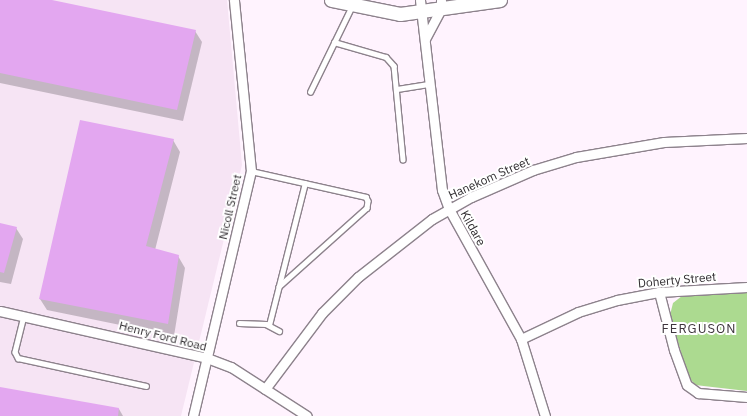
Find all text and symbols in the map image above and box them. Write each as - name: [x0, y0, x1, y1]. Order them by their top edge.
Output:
- street label: Hanekom Street: [446, 154, 532, 202]
- street label: Nicoll Street: [216, 173, 244, 241]
- street label: Kildare: [457, 208, 489, 248]
- street label: Doherty Street: [637, 269, 717, 291]
- street label: Henry Ford Road: [118, 318, 208, 354]
- district label: FERGUSON: [662, 321, 736, 337]

